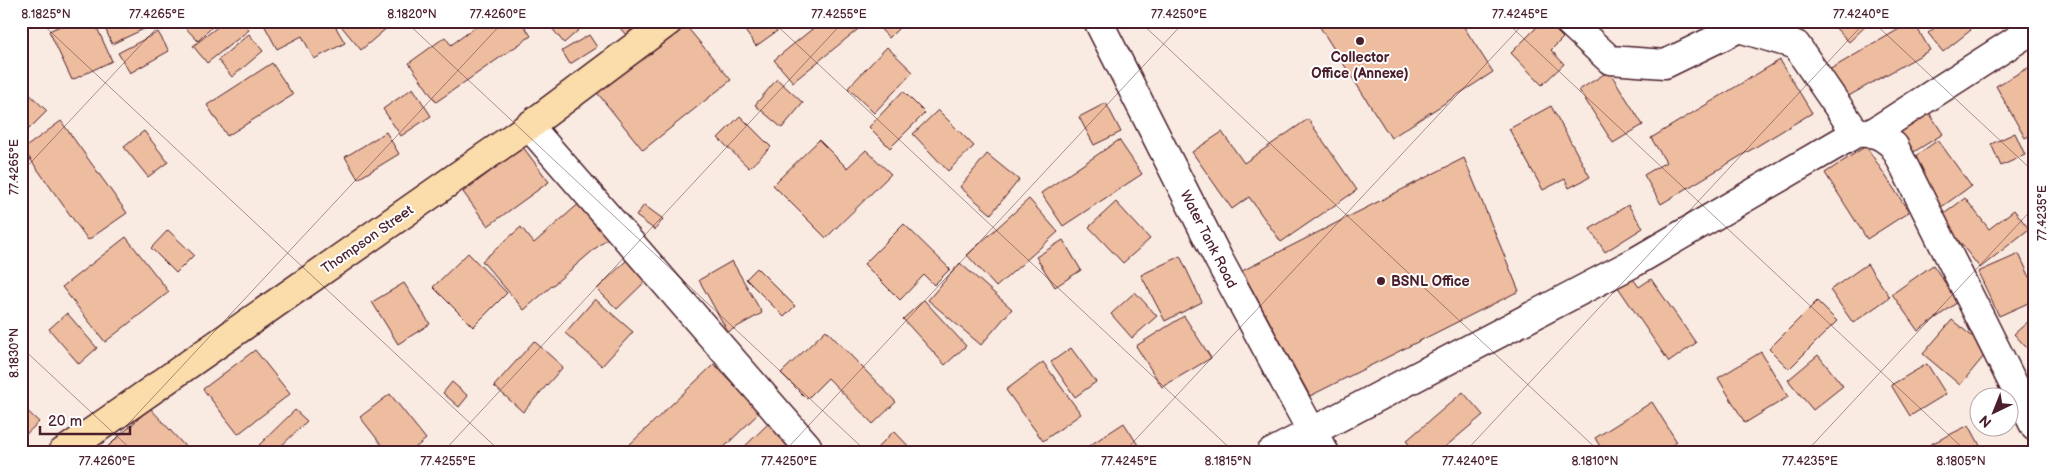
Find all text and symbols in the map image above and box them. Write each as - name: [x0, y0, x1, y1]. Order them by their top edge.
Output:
- text: 8.1825°N: [21, 7, 71, 22]
- text: 77.4265°E: [129, 7, 185, 22]
- text: 8.1820°N: [387, 7, 437, 22]
- text: 77.4260°E: [470, 7, 526, 22]
- text: 77.4255°E: [811, 7, 867, 22]
- text: 77.4250°E: [1151, 7, 1207, 22]
- text: 77.4245°E: [1492, 7, 1548, 22]
- text: 77.4240°E: [1833, 7, 1889, 22]
- marker: Collector Office (Annexe): [1354, 35, 1366, 47]
- place label: Collector Office (Annexe): [1311, 49, 1409, 82]
- text: 77.4265°E: [7, 139, 22, 195]
- text: 77.4235°E: [2035, 185, 2050, 241]
- street label: Water Tank Road: [1177, 187, 1241, 291]
- street label: Thompson Street: [318, 201, 417, 277]
- place label: BSNL Office: [1391, 273, 1470, 290]
- marker: BSNL Office: [1375, 275, 1387, 287]
- text: 8.1830°N: [7, 328, 22, 378]
- north arrow: [1968, 386, 2018, 436]
- scale bar: [40, 404, 130, 436]
- text: N: [1976, 411, 1995, 431]
- text: 20 m: [48, 412, 82, 431]
- text: 77.4260°E: [79, 454, 135, 469]
- text: 77.4255°E: [420, 454, 476, 469]
- text: 77.4250°E: [761, 454, 817, 469]
- text: 77.4245°E: [1101, 454, 1157, 469]
- text: 8.1815°N: [1205, 454, 1251, 469]
- text: 77.4240°E: [1442, 454, 1498, 469]
- text: 8.1810°N: [1571, 454, 1619, 469]
- text: 77.4235°E: [1782, 454, 1838, 469]
- text: 8.1805°N: [1936, 454, 1986, 469]

